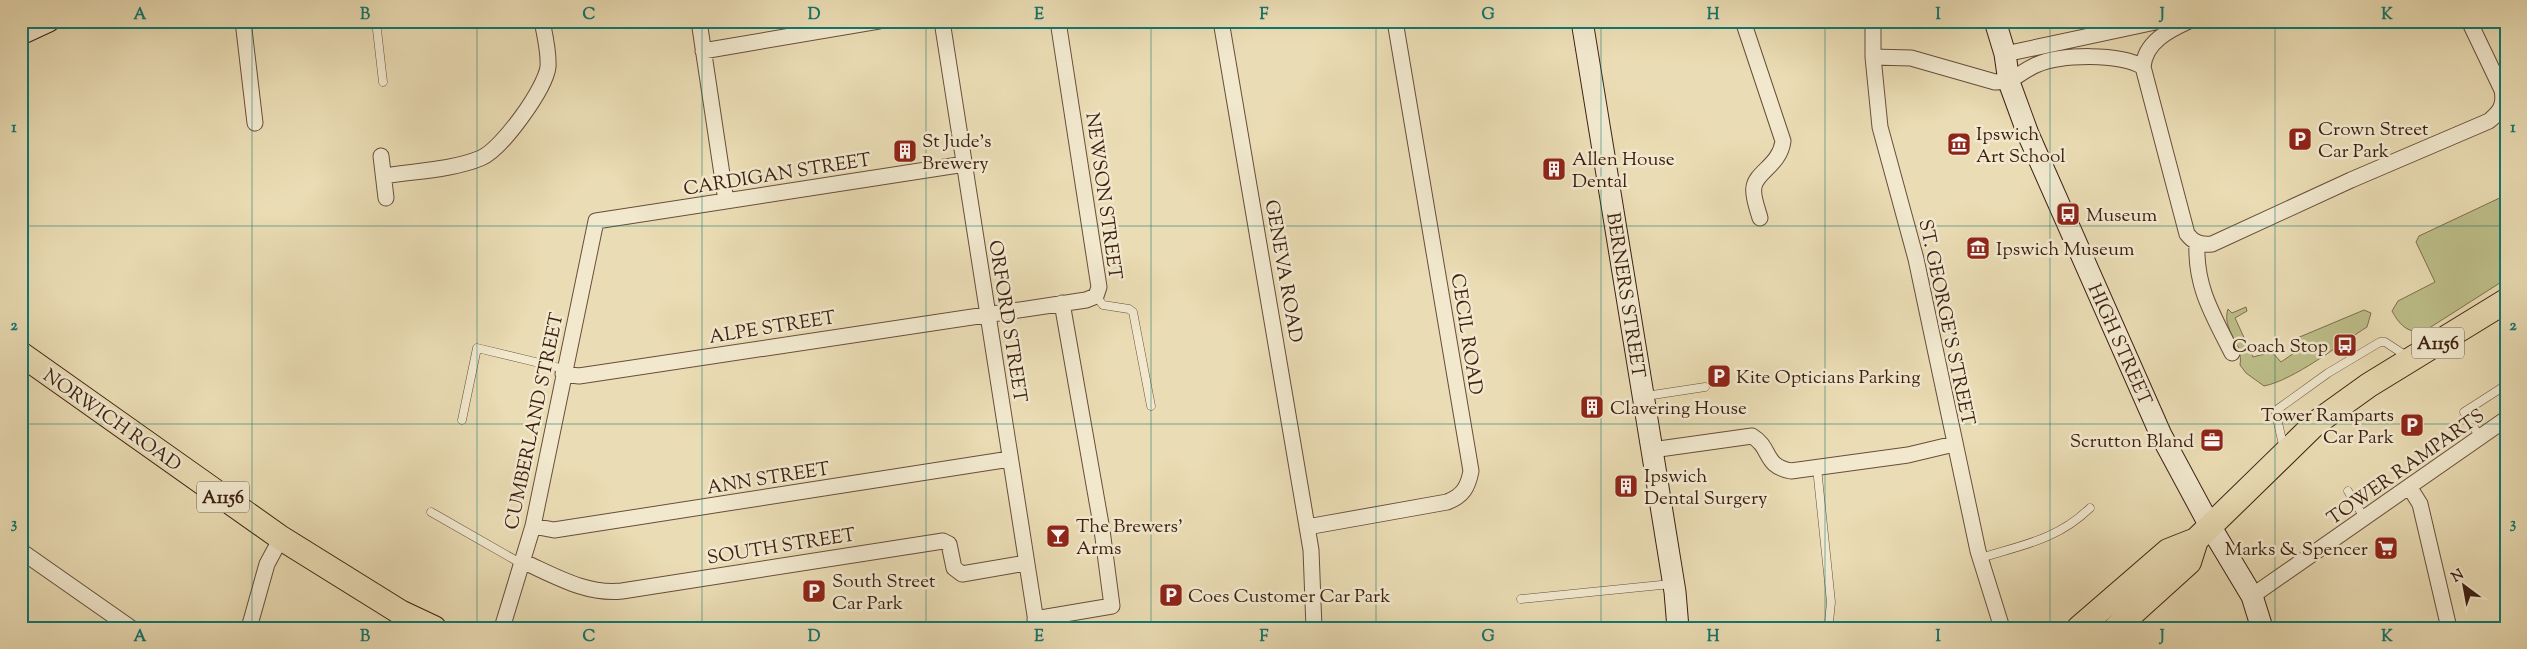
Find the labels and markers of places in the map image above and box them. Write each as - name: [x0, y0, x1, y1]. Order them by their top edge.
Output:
- place label: Crown Street Car Park: [2318, 117, 2429, 166]
- place label: Ipswich Art School: [1976, 122, 2066, 171]
- parking icon: Crown Street Car Park: [2287, 126, 2313, 152]
- place label: St Jude's Brewery: [922, 129, 991, 178]
- museum icon: Ipswich Art School: [1946, 131, 1972, 157]
- building icon: St Jude's Brewery: [892, 138, 918, 164]
- place label: Allen House Dental: [1572, 147, 1675, 196]
- building icon: Allen House Dental: [1541, 156, 1567, 182]
- bus stop icon: Museum: [2055, 201, 2081, 227]
- place label: Museum: [2086, 203, 2157, 230]
- museum icon: Ipswich Museum: [1965, 235, 1991, 261]
- place label: Ipswich Museum: [1996, 237, 2135, 264]
- bus stop icon: Coach Stop: [2332, 332, 2358, 358]
- place label: Coach Stop: [2232, 334, 2328, 361]
- parking icon: Kite Opticians Parking: [1706, 363, 1732, 389]
- place label: Kite Opticians Parking: [1736, 365, 1920, 392]
- building icon: Clavering House: [1579, 394, 1605, 420]
- place label: Clavering House: [1610, 396, 1747, 423]
- place label: Tower Ramparts Car Park: [2261, 403, 2395, 452]
- parking icon: Tower Ramparts Car Park: [2399, 412, 2425, 438]
- office icon: Scrutton Bland: [2199, 427, 2225, 453]
- place label: Scrutton Bland: [2070, 429, 2194, 456]
- place label: Ipswich Dental Surgery: [1644, 464, 1768, 513]
- building icon: Ipswich Dental Surgery: [1613, 473, 1639, 499]
- place label: The Brewers' Arms: [1076, 514, 1183, 563]
- bar icon: The Brewers' Arms: [1045, 523, 1071, 549]
- supermarket icon: Marks & Spencer: [2373, 535, 2399, 561]
- place label: Marks & Spencer: [2225, 537, 2368, 564]
- place label: South Street Car Park: [832, 569, 936, 618]
- parking icon: South Street Car Park: [801, 578, 827, 604]
- parking icon: Coes Customer Car Park: [1158, 582, 1184, 608]
- place label: Coes Customer Car Park: [1188, 584, 1391, 611]

